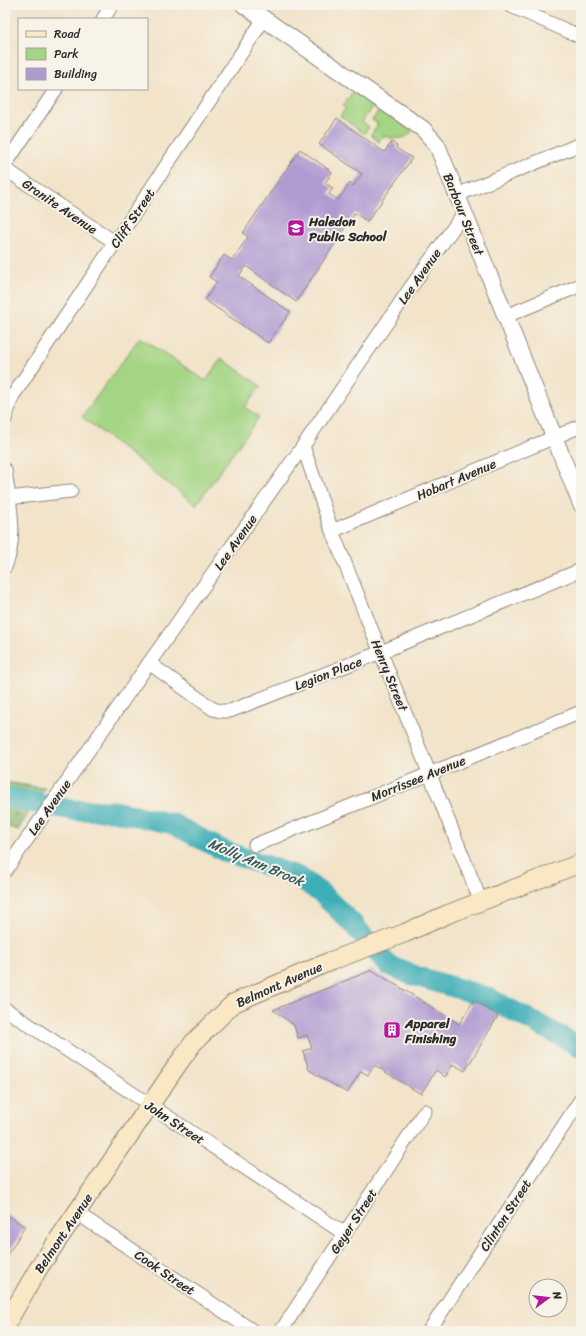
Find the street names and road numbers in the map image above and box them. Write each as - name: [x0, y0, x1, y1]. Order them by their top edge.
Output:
- street label: Barbour Street: [437, 170, 491, 260]
- street label: Granite Avenue: [17, 173, 102, 240]
- street label: Cliff Street: [104, 183, 161, 253]
- street label: Lee Avenue: [392, 243, 447, 309]
- street label: Hobart Avenue: [413, 452, 500, 507]
- street label: Lee Avenue: [208, 509, 263, 575]
- street label: Henry Street: [365, 636, 415, 715]
- street label: Legion Place: [291, 650, 366, 697]
- street label: Morrissee Avenue: [367, 749, 470, 808]
- street label: Lee Avenue: [22, 774, 77, 840]
- street label: Belmont Avenue: [232, 955, 327, 1014]
- street label: John Street: [139, 1094, 210, 1151]
- street label: Clinton Street: [473, 1174, 538, 1256]
- street label: Geyer Street: [324, 1184, 383, 1259]
- street label: Belmont Avenue: [28, 1188, 99, 1278]
- street label: Cook Street: [130, 1243, 200, 1302]

